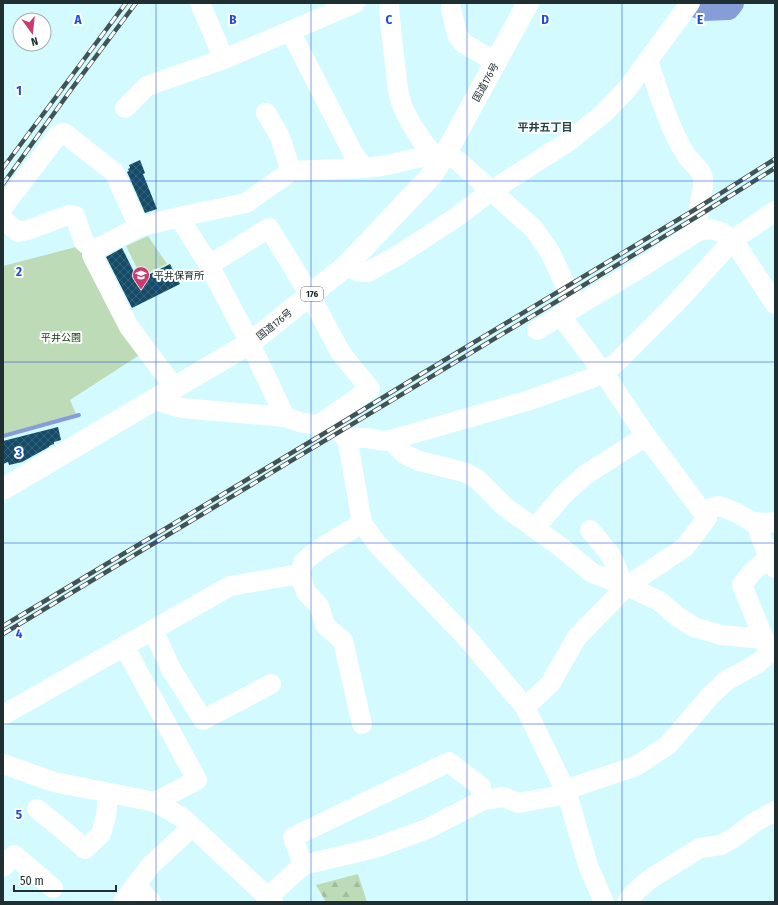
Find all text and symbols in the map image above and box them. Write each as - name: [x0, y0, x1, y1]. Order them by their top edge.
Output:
- north arrow: [12, 12, 52, 52]
- text: A: [73, 12, 82, 27]
- text: B: [229, 12, 237, 27]
- text: C: [386, 12, 393, 27]
- text: D: [541, 12, 549, 27]
- text: E: [697, 12, 703, 27]
- text: N: [30, 34, 39, 48]
- street label: 国道176号: [470, 61, 501, 104]
- text: 1: [16, 83, 22, 98]
- district label: 平井五丁目: [518, 121, 573, 134]
- text: 2: [15, 264, 22, 279]
- school or university icon: 平井保育所: [131, 265, 151, 290]
- place label: 平井保育所: [154, 270, 204, 282]
- road number: 176: [301, 287, 323, 301]
- street label: 国道176号: [254, 307, 295, 343]
- park label: 平井公園: [41, 332, 81, 344]
- text: 3: [15, 445, 22, 460]
- text: 4: [16, 626, 23, 641]
- text: 5: [16, 807, 22, 822]
- scale bar: [14, 867, 116, 893]
- text: 50 m: [20, 874, 44, 888]

